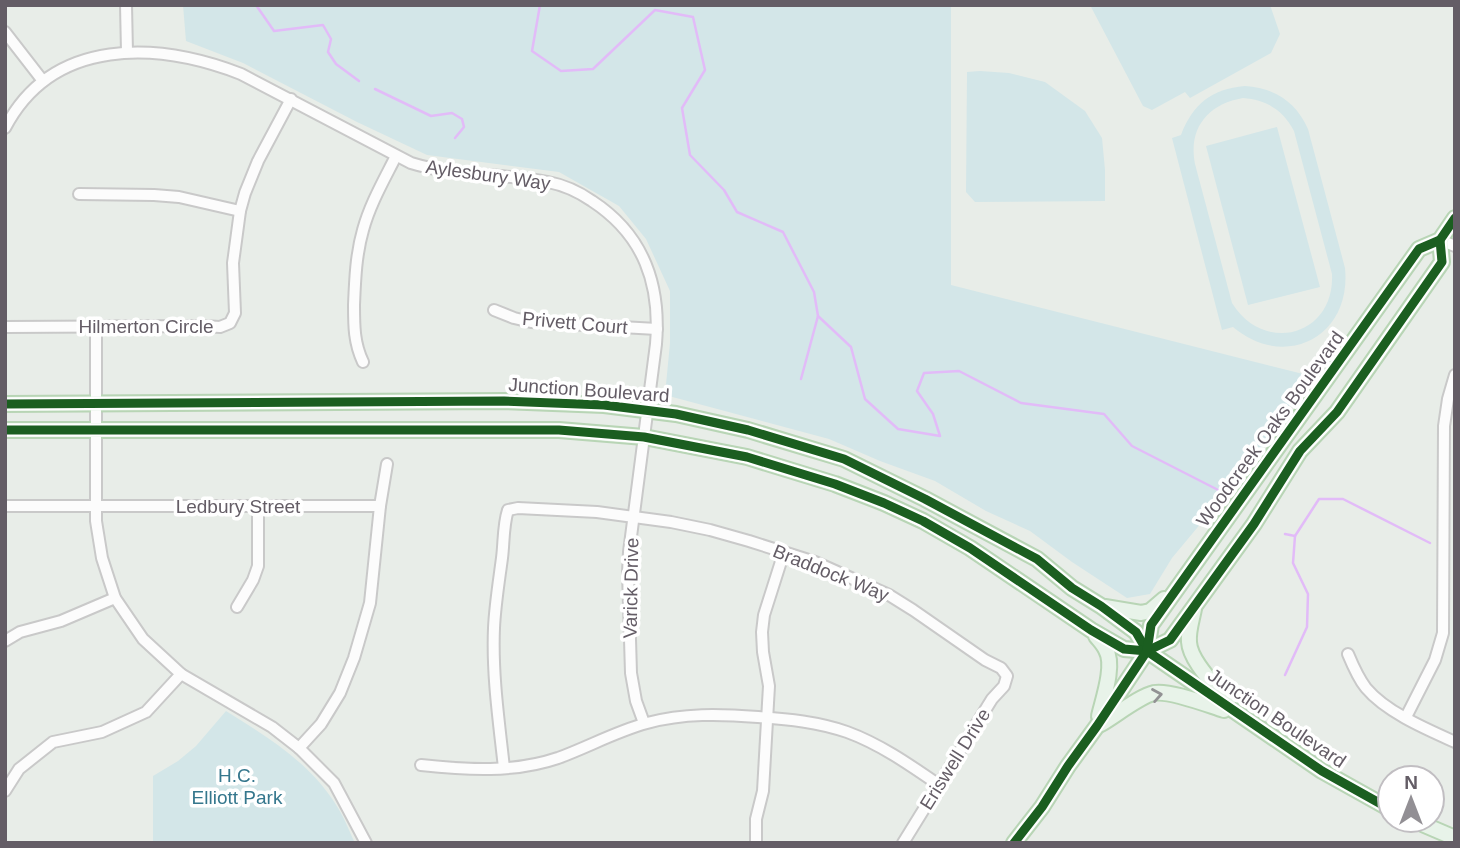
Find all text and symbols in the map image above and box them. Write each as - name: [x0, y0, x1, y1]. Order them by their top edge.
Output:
- street label: Aylesbury Way: [424, 156, 552, 194]
- street label: Privett Court: [521, 308, 629, 338]
- street label: Hilmerton Circle: [78, 316, 214, 337]
- street label: Woodcreek Oaks Boulevard: [1192, 327, 1348, 531]
- street label: Junction Boulevard: [508, 374, 670, 406]
- street label: Ledbury Street: [176, 496, 301, 517]
- street label: Varick Drive: [620, 537, 642, 639]
- street label: Braddock Way: [770, 540, 892, 606]
- street label: Junction Boulevard: [1204, 664, 1350, 772]
- one-way arrow: [1151, 688, 1163, 703]
- street label: Eriswell Drive: [916, 705, 994, 813]
- north arrow: [1376, 764, 1446, 834]
- park label: H.C. Elliott Park: [192, 765, 283, 808]
- text: N: [1404, 772, 1418, 793]

